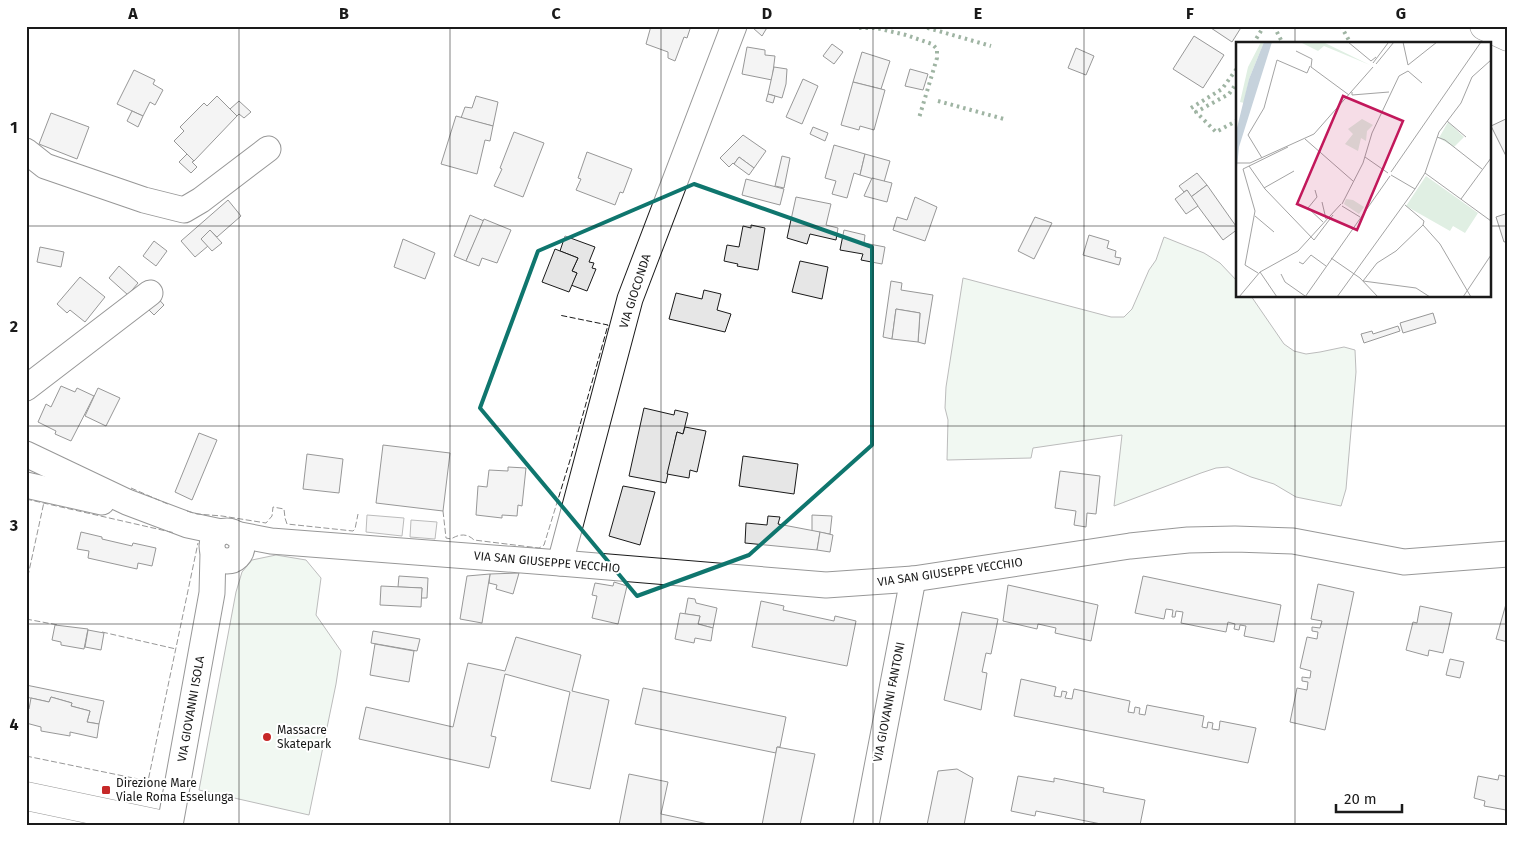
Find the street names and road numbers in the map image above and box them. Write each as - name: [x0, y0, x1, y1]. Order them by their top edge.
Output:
- street label: VIA GIOCONDA: [616, 252, 654, 330]
- street label: VIA SAN GIUSEPPE VECCHIO: [473, 549, 621, 575]
- street label: VIA SAN GIUSEPPE VECCHIO: [876, 555, 1024, 589]
- street label: VIA GIOVANNI FANTONI: [870, 641, 908, 763]
- street label: VIA GIOVANNI ISOLA: [175, 655, 207, 763]

